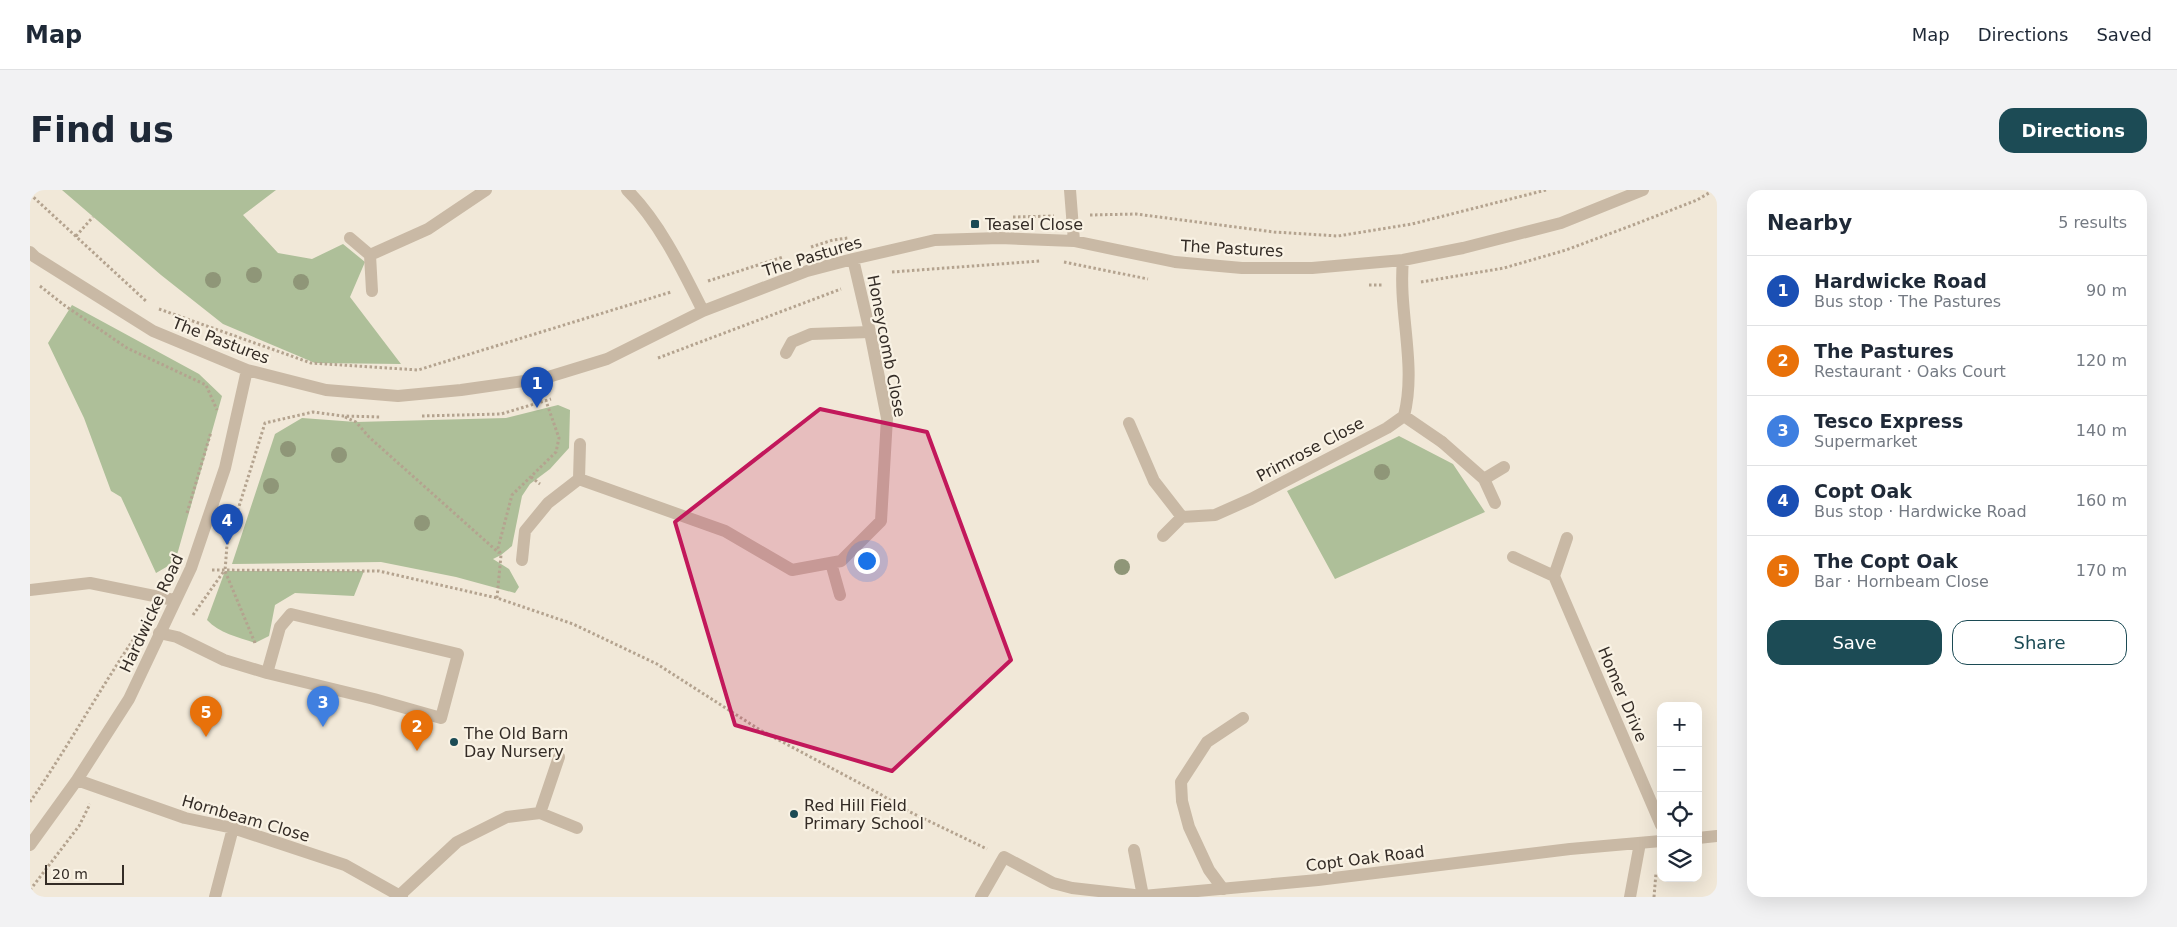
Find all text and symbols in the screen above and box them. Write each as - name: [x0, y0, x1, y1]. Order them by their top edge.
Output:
- text: Map: [25, 21, 82, 49]
- text: Map: [1912, 24, 1950, 45]
- text: Directions: [1978, 24, 2068, 45]
- text: Saved: [2096, 24, 2152, 45]
- button: Directions: [1999, 108, 2147, 153]
- text: Find us: [30, 110, 174, 150]
- text: Nearby: [1767, 211, 1852, 235]
- text: 5 results: [2058, 213, 2127, 232]
- place label: Teasel Close: [984, 215, 1083, 234]
- marker: Teasel Close: [969, 218, 981, 230]
- street label: The Pastures: [759, 232, 864, 281]
- street label: The Pastures: [1179, 236, 1284, 261]
- text: Hardwicke Road: [1814, 270, 1987, 292]
- street label: Honeycomb Close: [863, 273, 910, 419]
- text: 1: [1777, 281, 1789, 300]
- text: 90 m: [2086, 281, 2127, 300]
- text: Bus stop · The Pastures: [1814, 292, 2001, 311]
- street label: The Pastures: [169, 313, 272, 368]
- text: The Pastures: [1814, 340, 1954, 362]
- text: 2: [1777, 351, 1789, 370]
- text: 120 m: [2076, 351, 2127, 370]
- text: Restaurant · Oaks Court: [1814, 362, 2006, 381]
- pin: 1: [521, 367, 553, 408]
- text: Tesco Express: [1814, 410, 1963, 432]
- street label: Primrose Close: [1253, 413, 1367, 486]
- text: 3: [1777, 421, 1789, 440]
- text: 140 m: [2076, 421, 2127, 440]
- text: Supermarket: [1814, 432, 1917, 451]
- text: Copt Oak: [1814, 480, 1912, 502]
- text: 4: [1777, 491, 1789, 510]
- text: 160 m: [2076, 491, 2127, 510]
- text: Bus stop · Hardwicke Road: [1814, 502, 2027, 521]
- pin: 4: [211, 504, 243, 545]
- your location: [854, 548, 880, 574]
- text: The Copt Oak: [1814, 550, 1958, 572]
- street label: Hardwicke Road: [116, 551, 187, 675]
- text: 5: [1777, 561, 1789, 580]
- text: 170 m: [2076, 561, 2127, 580]
- text: Bar · Hornbeam Close: [1814, 572, 1989, 591]
- button: Save: [1767, 620, 1942, 665]
- button: Share: [1952, 620, 2127, 665]
- street label: Homer Drive: [1594, 644, 1651, 745]
- pin: 3: [307, 686, 339, 727]
- pin: 5: [190, 696, 222, 737]
- map controls: [1657, 702, 1702, 882]
- button: +: [1657, 702, 1702, 747]
- pin: 2: [401, 710, 433, 751]
- place label: The Old Barn Day Nursery: [463, 724, 568, 761]
- marker: The Old Barn Day Nursery: [448, 736, 460, 748]
- button: −: [1657, 747, 1702, 792]
- street label: Hornbeam Close: [180, 791, 312, 846]
- button: locate: [1657, 792, 1702, 837]
- place label: Red Hill Field Primary School: [804, 796, 924, 833]
- marker: Red Hill Field Primary School: [788, 808, 800, 820]
- button: layers: [1657, 837, 1702, 882]
- street label: Copt Oak Road: [1305, 842, 1425, 875]
- scale bar: [45, 862, 124, 885]
- text: 20 m: [52, 866, 88, 882]

